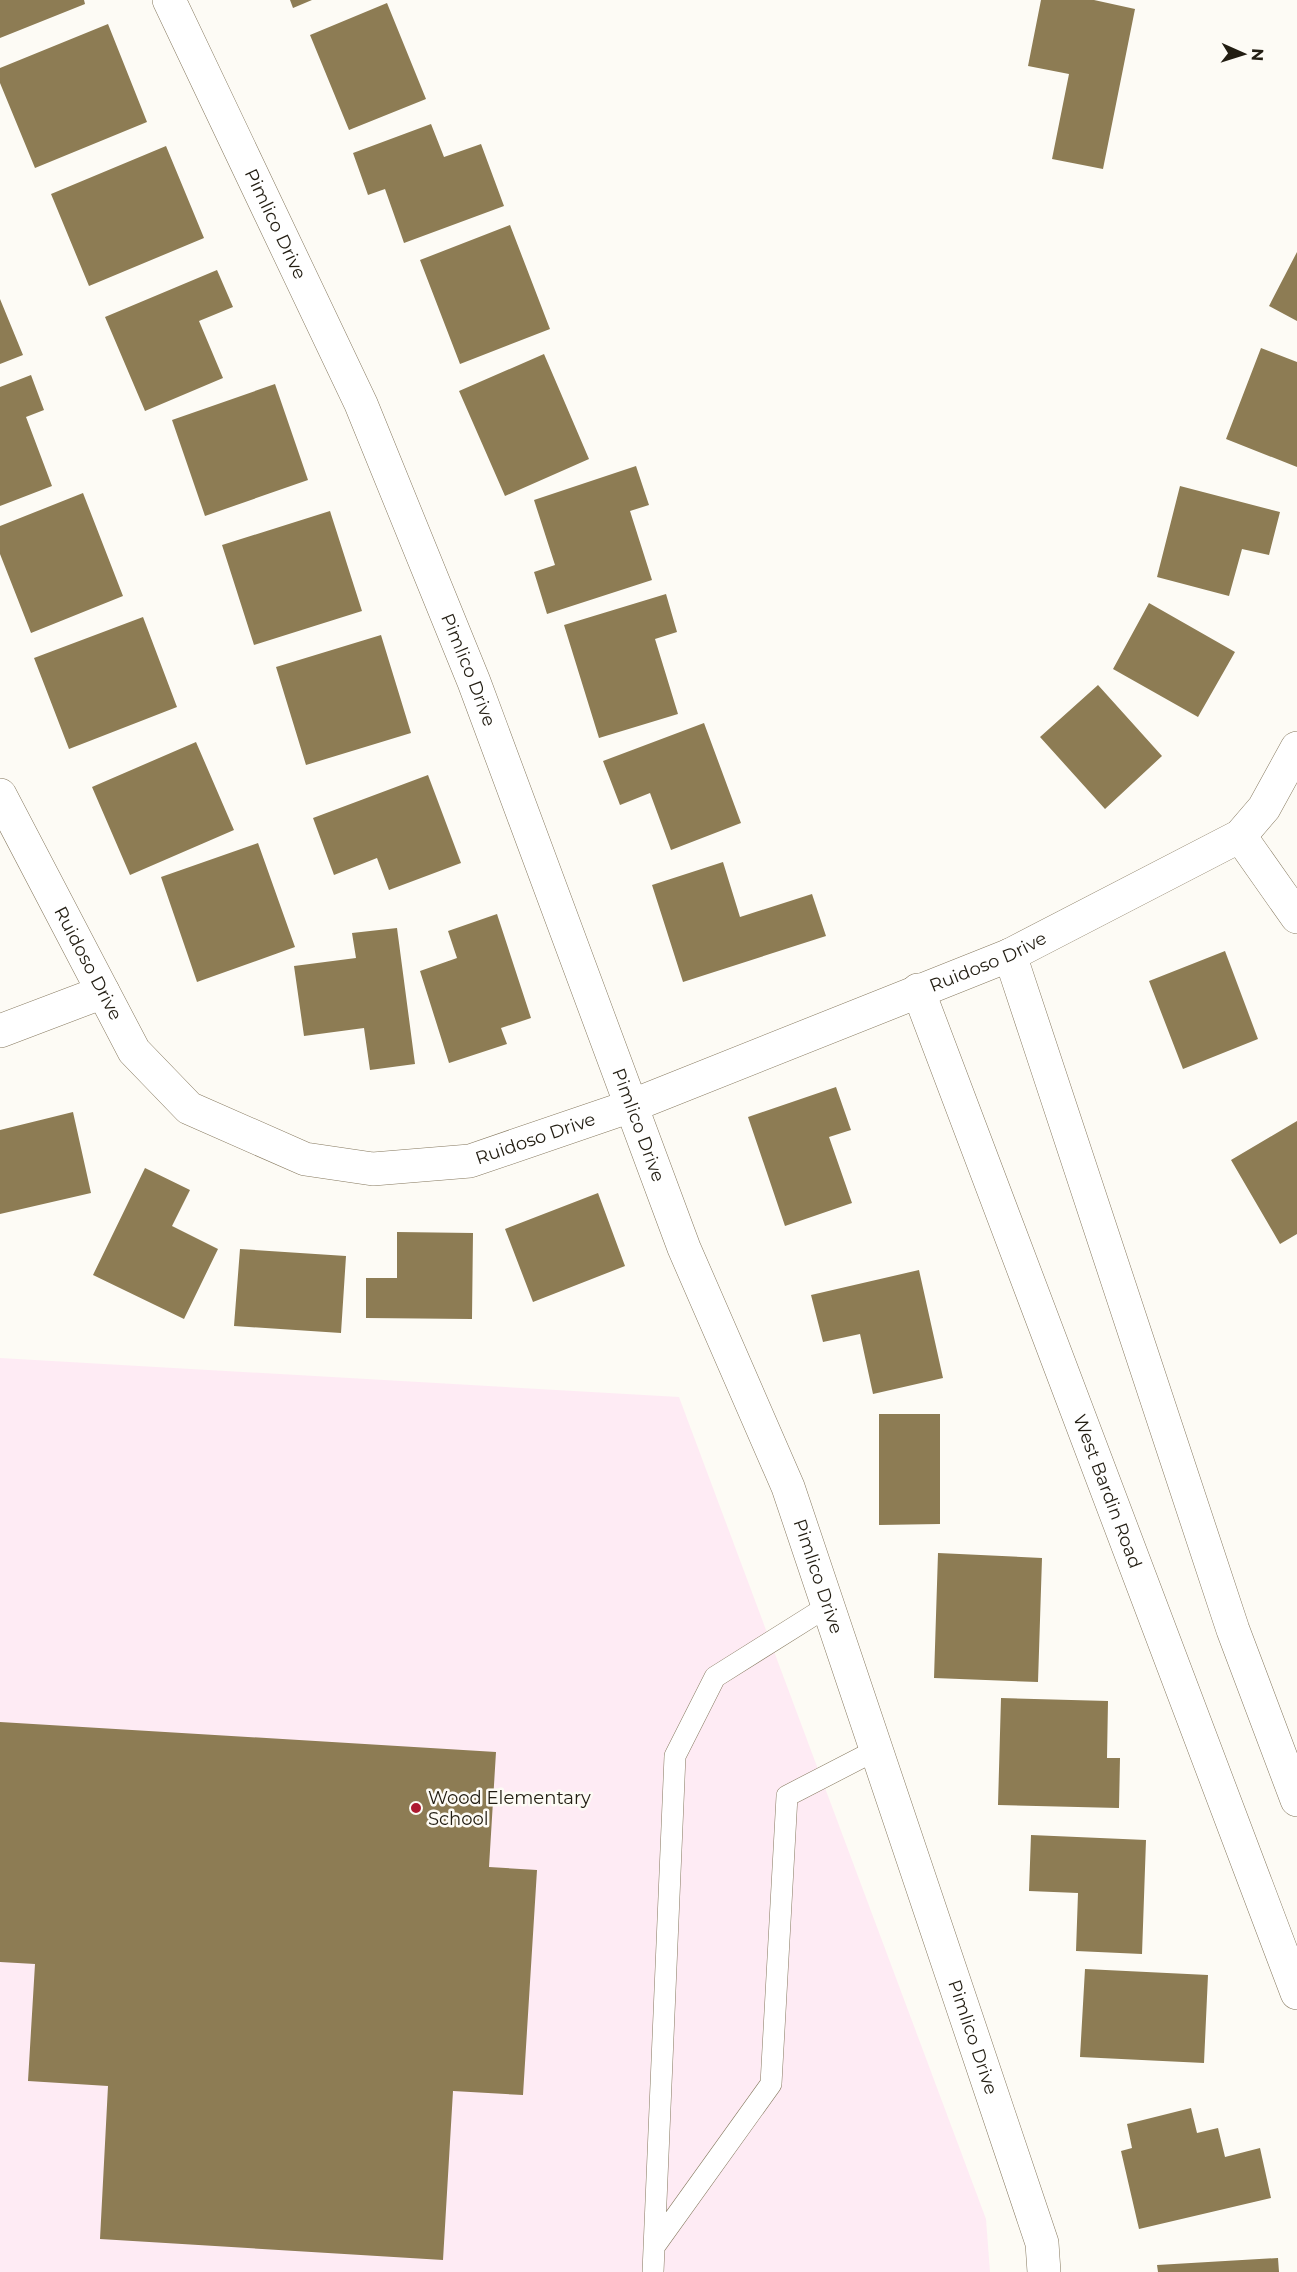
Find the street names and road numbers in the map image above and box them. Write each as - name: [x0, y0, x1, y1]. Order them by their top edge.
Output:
- street label: Pimlico Drive: [240, 165, 311, 283]
- street label: Pimlico Drive: [436, 610, 501, 730]
- street label: Ruidoso Drive: [49, 903, 127, 1024]
- street label: Ruidoso Drive: [926, 927, 1050, 997]
- street label: Pimlico Drive: [607, 1065, 670, 1185]
- street label: Ruidoso Drive: [472, 1108, 598, 1169]
- street label: West Bardin Road: [1068, 1411, 1147, 1572]
- street label: Pimlico Drive: [789, 1516, 848, 1637]
- street label: Pimlico Drive: [943, 1977, 1002, 2097]

